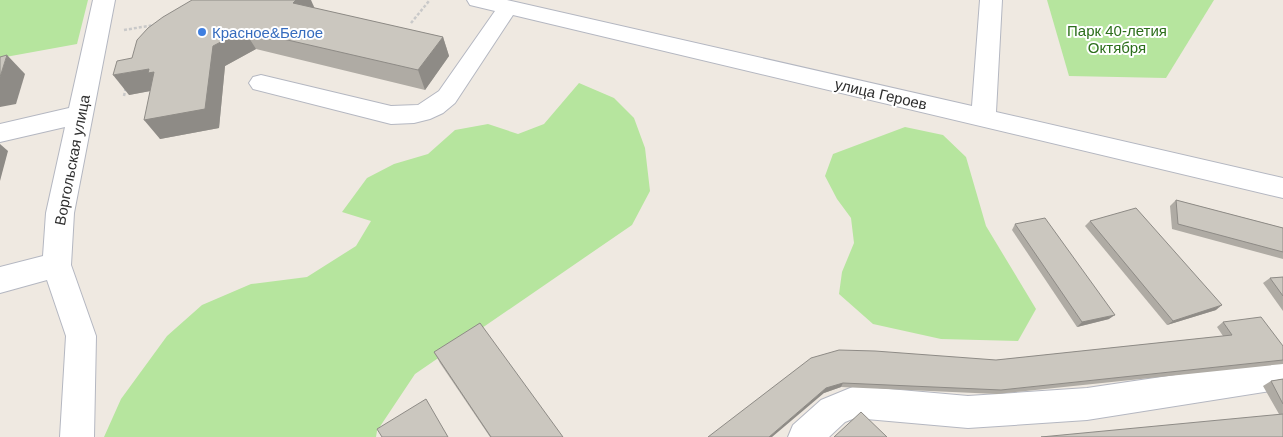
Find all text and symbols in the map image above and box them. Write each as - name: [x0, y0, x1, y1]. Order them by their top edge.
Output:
- park label: Парк 40-летия Октября: [1067, 22, 1167, 56]
- place label: Красное&Белое: [212, 24, 323, 41]
- marker: Красное&Белое: [196, 26, 208, 38]
- street label: улица Героев: [833, 75, 929, 113]
- street label: Воргольская улица: [51, 93, 93, 227]

